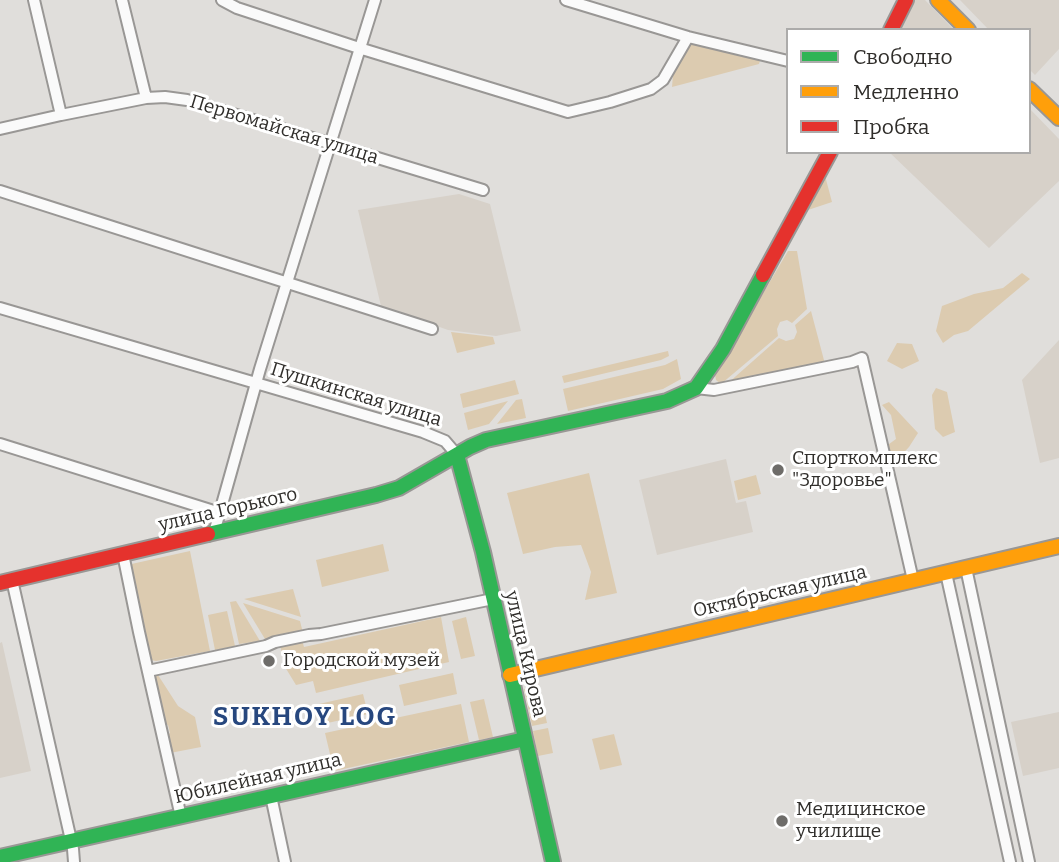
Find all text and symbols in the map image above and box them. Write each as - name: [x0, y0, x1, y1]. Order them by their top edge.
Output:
- legend: [786, 28, 1031, 154]
- text: Свободно: [853, 44, 953, 70]
- text: Медленно: [853, 79, 959, 105]
- street label: Первомайская улица: [187, 90, 381, 170]
- text: Пробка: [853, 114, 930, 140]
- street label: Пушкинская улица: [268, 358, 444, 432]
- place label: Спорткомплекс "Здоровье": [792, 448, 938, 492]
- marker: Спорткомплекс "Здоровье": [770, 462, 786, 478]
- street label: улица Горького: [157, 483, 299, 537]
- street label: Октябрьская улица: [691, 561, 869, 623]
- street label: улица Кирова: [499, 589, 551, 719]
- place label: Городской музей: [283, 650, 440, 672]
- marker: Городской музей: [261, 653, 277, 669]
- district label: SUKHOY LOG: [214, 702, 396, 734]
- street label: Юбилейная улица: [172, 749, 344, 809]
- place label: Медицинское училище: [796, 799, 926, 843]
- marker: Медицинское училище: [774, 813, 790, 829]

